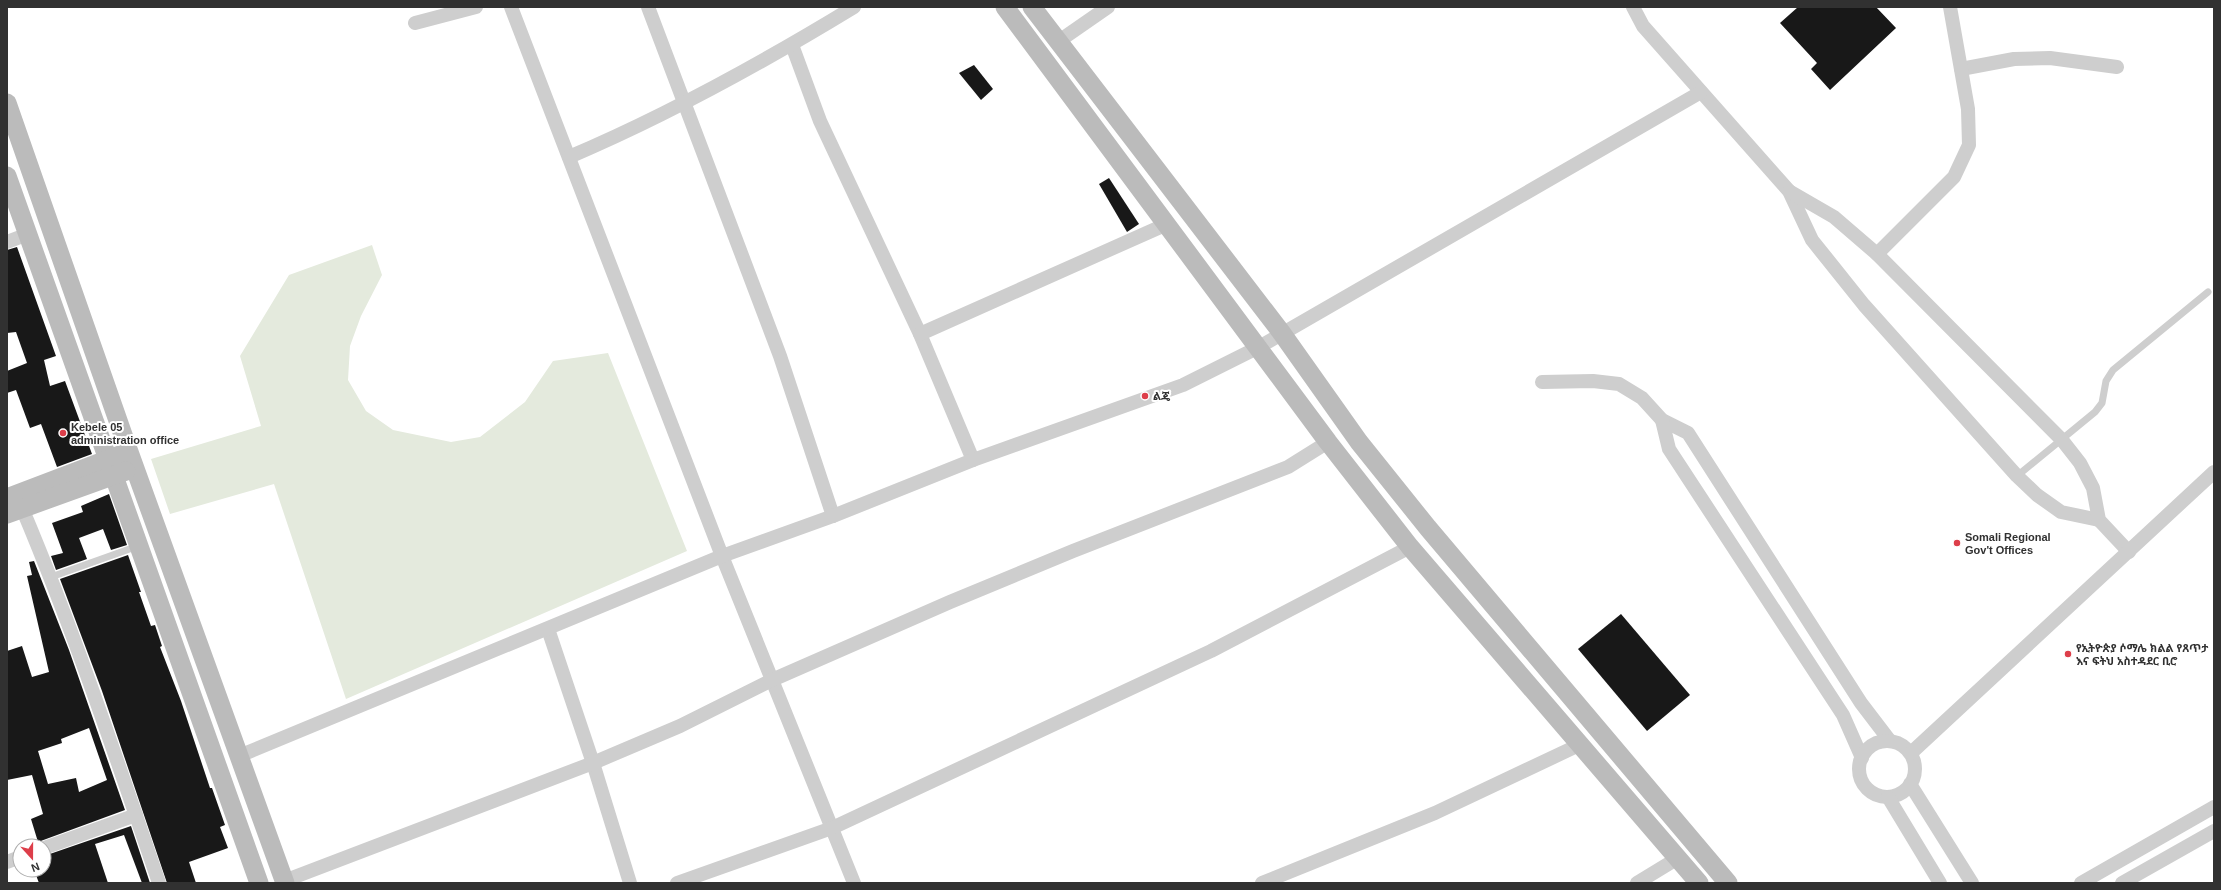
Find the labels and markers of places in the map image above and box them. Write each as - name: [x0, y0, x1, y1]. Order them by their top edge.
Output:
- place label: ልጄ: [1153, 390, 1171, 402]
- marker: ልጄ: [1140, 391, 1150, 401]
- place label: Kebele 05 administration office: [71, 421, 179, 446]
- marker: Kebele 05 administration office: [58, 428, 68, 438]
- place label: Somali Regional Gov't Offices: [1965, 531, 2051, 556]
- marker: Somali Regional Gov't Offices: [1952, 538, 1962, 548]
- place label: የኢትዮጵያ ሶማሌ ክልል የጸጥታ እና ፍትህ አስተዳደር ቢሮ: [2076, 642, 2208, 667]
- marker: የኢትዮጵያ ሶማሌ ክልል የጸጥታ እና ፍትህ አስተዳደር ቢሮ: [2063, 649, 2073, 659]

